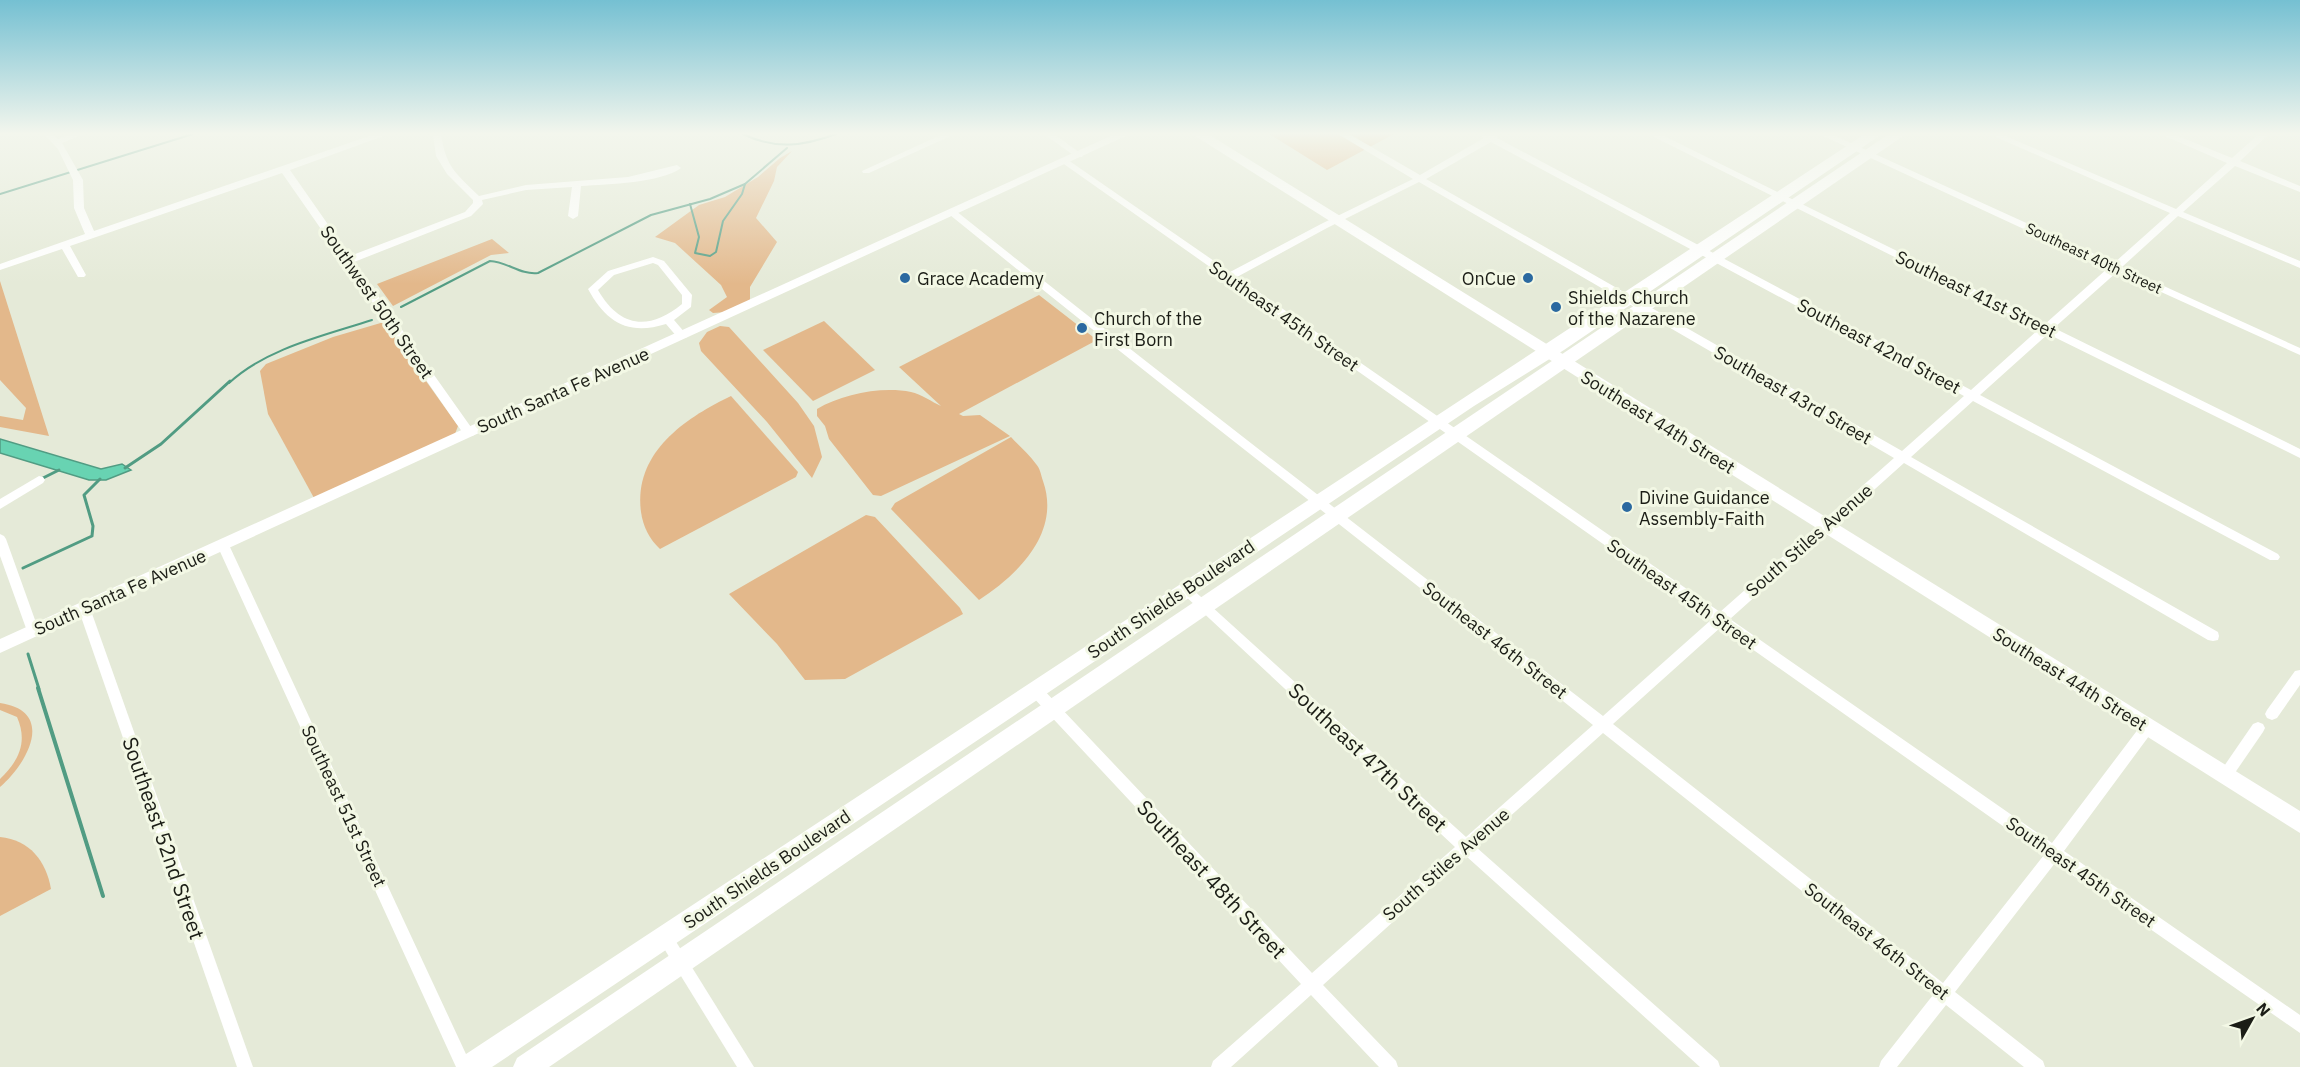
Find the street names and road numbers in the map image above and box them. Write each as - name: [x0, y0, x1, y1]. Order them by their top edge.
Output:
- street label: Southeast 40th Street: [2023, 218, 2165, 298]
- street label: Southwest 50th Street: [315, 221, 439, 383]
- street label: Southeast 41st Street: [1892, 245, 2060, 343]
- street label: Southeast 45th Street: [1205, 256, 1363, 376]
- street label: Southeast 42nd Street: [1793, 293, 1965, 399]
- street label: Southeast 43rd Street: [1710, 340, 1876, 450]
- street label: South Santa Fe Avenue: [473, 342, 653, 438]
- street label: Southeast 44th Street: [1577, 365, 1739, 479]
- street label: South Stiles Avenue: [1741, 479, 1877, 601]
- street label: South Shields Boulevard: [1083, 534, 1259, 664]
- street label: Southeast 45th Street: [1603, 534, 1761, 654]
- street label: South Santa Fe Avenue: [30, 544, 210, 640]
- street label: Southeast 46th Street: [1418, 576, 1572, 704]
- street label: Southeast 44th Street: [1989, 622, 2151, 736]
- street label: Southeast 47th Street: [1283, 676, 1453, 838]
- street label: Southeast 51st Street: [296, 721, 392, 891]
- street label: Southeast 52nd Street: [116, 733, 212, 943]
- street label: Southeast 48th Street: [1131, 794, 1293, 964]
- street label: South Stiles Avenue: [1378, 803, 1514, 925]
- street label: South Shields Boulevard: [679, 804, 855, 934]
- street label: Southeast 45th Street: [2002, 812, 2160, 932]
- street label: Southeast 46th Street: [1800, 877, 1954, 1005]

